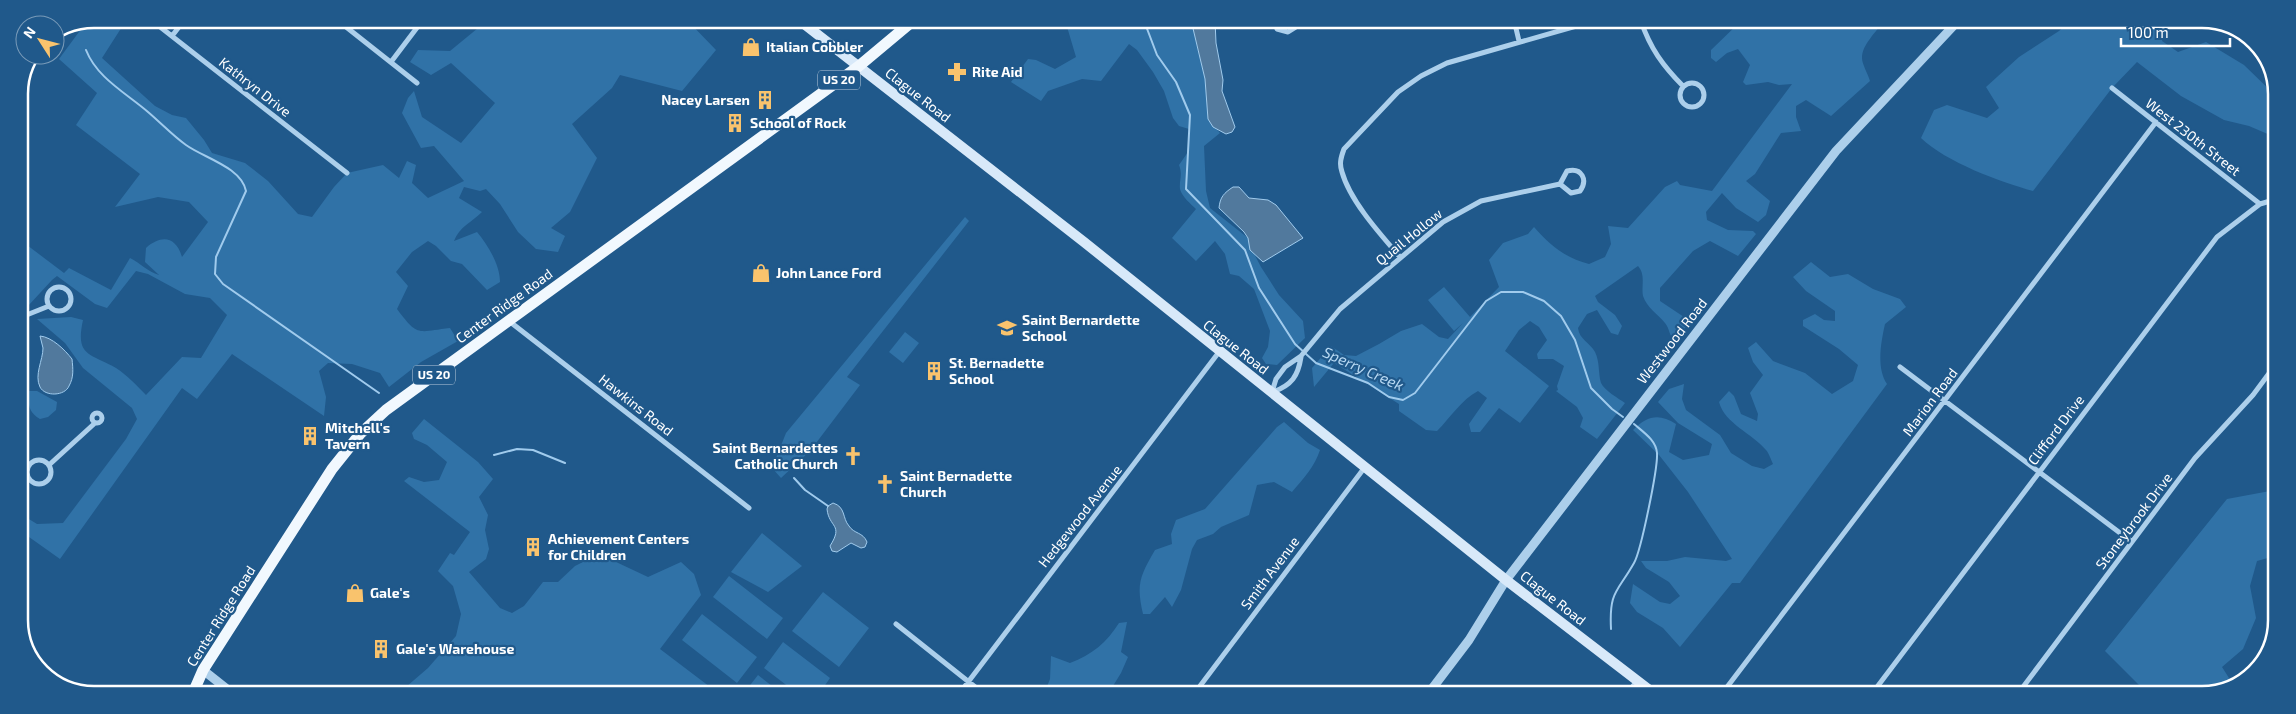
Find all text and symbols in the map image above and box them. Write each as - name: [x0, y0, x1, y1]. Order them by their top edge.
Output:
- north arrow: [15, 15, 65, 65]
- scale bar: [2121, 15, 2230, 47]
- text: N: [19, 23, 39, 41]
- text: 100 m: [2128, 23, 2169, 41]
- shop icon: Italian Cobbler: [740, 36, 762, 58]
- place label: Italian Cobbler: [766, 38, 863, 55]
- street label: Kathryn Drive: [216, 53, 295, 120]
- pharmacy icon: Rite Aid: [946, 61, 968, 83]
- place label: Rite Aid: [972, 63, 1023, 80]
- street label: Clague Road: [882, 64, 954, 125]
- road number: US 20: [818, 70, 860, 90]
- building icon: Nacey Larsen: [754, 89, 776, 111]
- place label: Nacey Larsen: [661, 91, 750, 108]
- street label: West 230th Street: [2142, 94, 2244, 179]
- building icon: School of Rock: [724, 112, 746, 134]
- place label: School of Rock: [750, 114, 847, 131]
- street label: Quail Hollow: [1372, 204, 1446, 269]
- shop icon: John Lance Ford: [750, 262, 772, 284]
- place label: John Lance Ford: [776, 264, 881, 281]
- street label: Center Ridge Road: [452, 265, 556, 346]
- street label: Westwood Road: [1633, 295, 1710, 387]
- place label: Saint Bernardette School: [1022, 311, 1140, 344]
- street label: Clague Road: [1200, 316, 1272, 377]
- school or university icon: Saint Bernardette School: [996, 317, 1018, 339]
- water label: Sperry Creek: [1320, 342, 1407, 395]
- place label: St. Bernadette School: [949, 354, 1044, 387]
- building icon: St. Bernadette School: [923, 360, 945, 382]
- street label: Marion Road: [1899, 364, 1961, 439]
- road number: US 20: [413, 366, 455, 384]
- street label: Hawkins Road: [596, 370, 677, 439]
- street label: Clifford Drive: [2024, 391, 2087, 468]
- place label: Mitchell's Tavern: [325, 419, 390, 452]
- building icon: Mitchell's Tavern: [299, 425, 321, 447]
- place label: Saint Bernardettes Catholic Church: [713, 439, 838, 472]
- church icon: Saint Bernardettes Catholic Church: [842, 445, 864, 467]
- street label: Hedgewood Avenue: [1034, 461, 1125, 570]
- place label: Saint Bernadette Church: [900, 467, 1012, 500]
- street label: Stoneybrook Drive: [2092, 469, 2176, 572]
- church icon: Saint Bernadette Church: [874, 473, 896, 495]
- place label: Achievement Centers for Children: [548, 530, 689, 563]
- street label: Smith Avenue: [1237, 533, 1302, 612]
- building icon: Achievement Centers for Children: [522, 536, 544, 558]
- street label: Center Ridge Road: [183, 562, 258, 669]
- street label: Clague Road: [1517, 567, 1589, 628]
- shop icon: Gale's: [344, 582, 366, 604]
- place label: Gale's: [370, 584, 410, 601]
- building icon: Gale's Warehouse: [370, 638, 392, 660]
- place label: Gale's Warehouse: [396, 640, 514, 657]

